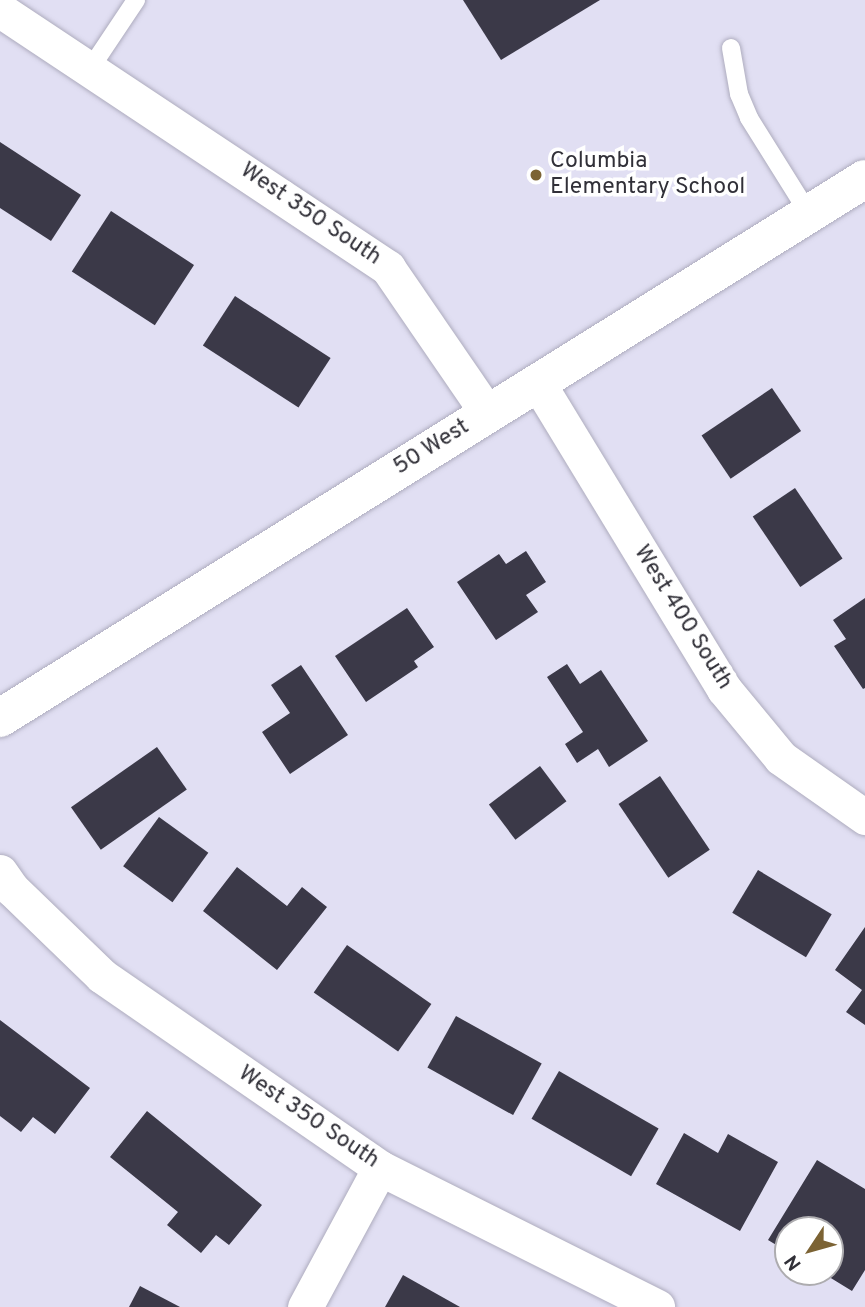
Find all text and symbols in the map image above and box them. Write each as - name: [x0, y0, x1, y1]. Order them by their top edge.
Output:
- place label: Columbia Elementary School: [550, 148, 745, 202]
- street label: West 350 South: [234, 158, 386, 272]
- marker: Columbia Elementary School: [528, 167, 544, 183]
- street label: 50 West: [389, 414, 475, 482]
- street label: West 400 South: [627, 541, 737, 695]
- street label: West 350 South: [232, 1061, 384, 1175]
- north arrow: [774, 1216, 844, 1286]
- text: N: [780, 1250, 807, 1275]

